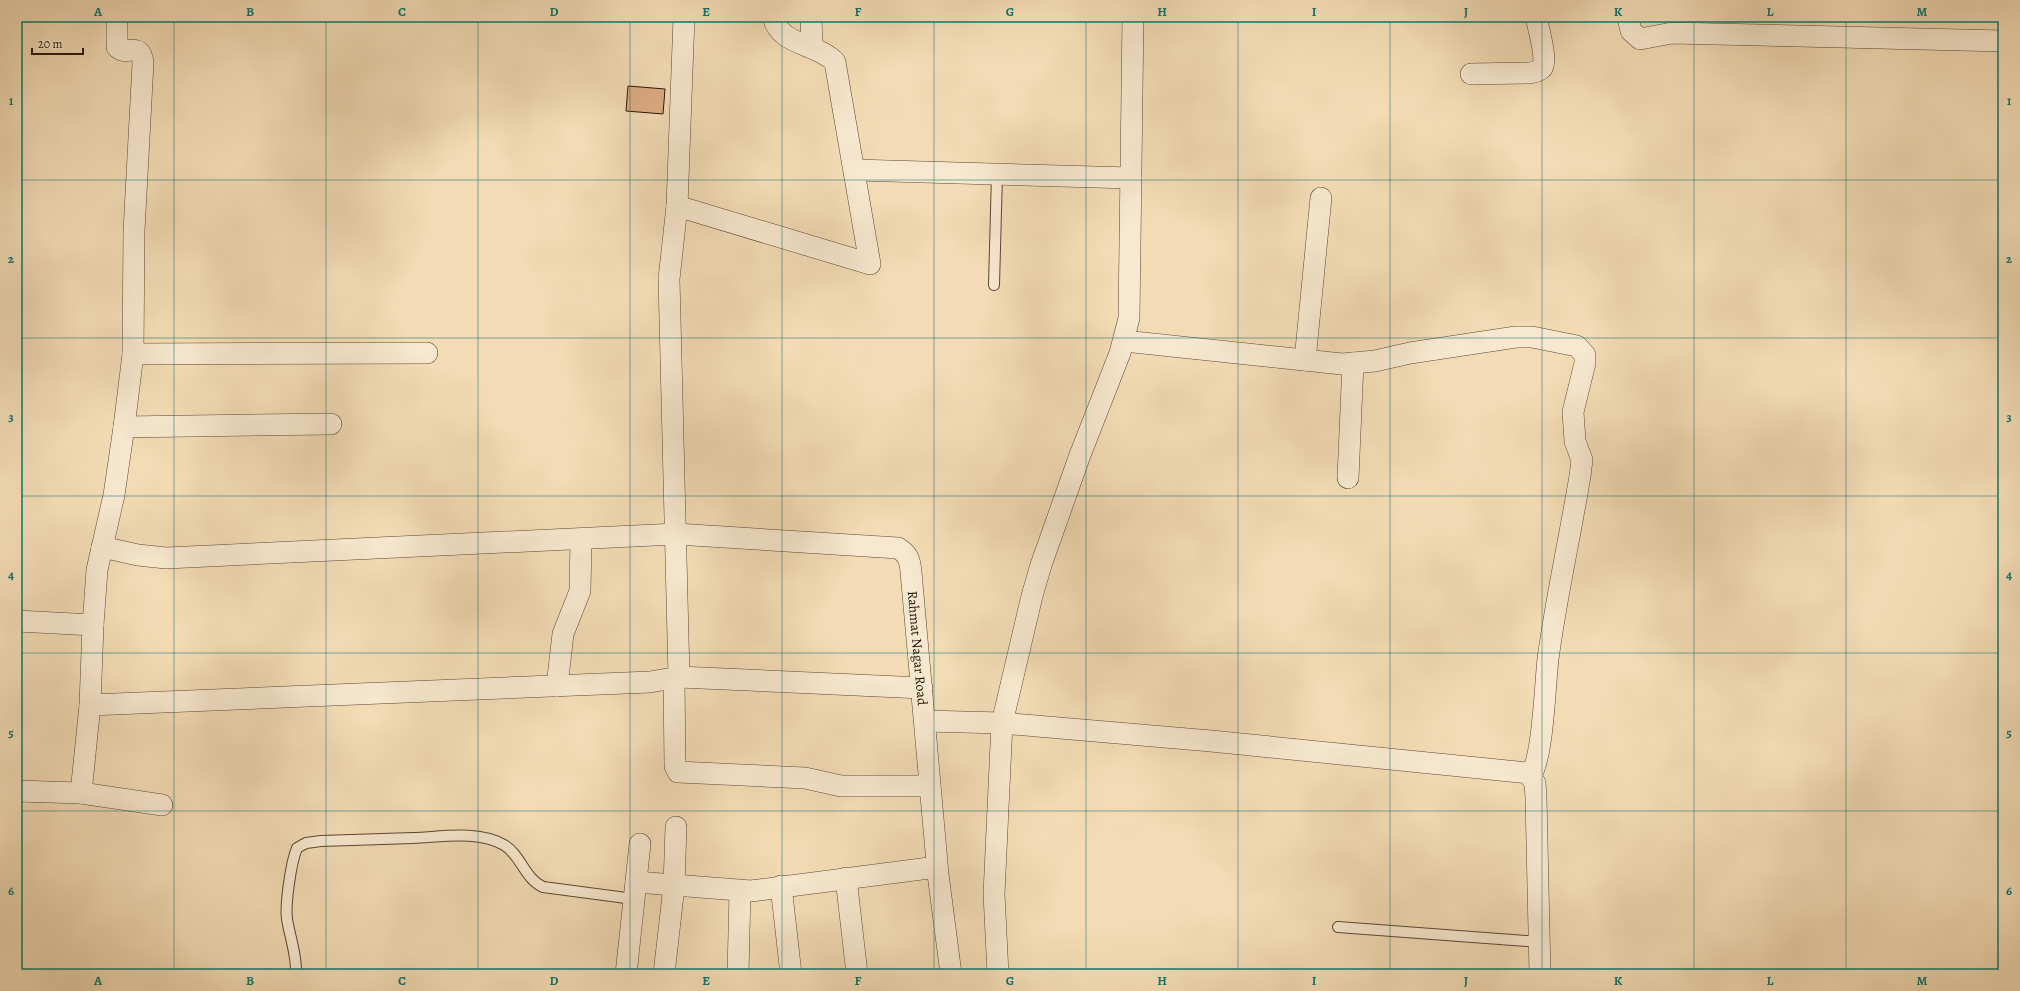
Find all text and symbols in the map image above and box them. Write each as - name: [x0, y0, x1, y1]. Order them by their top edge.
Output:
- text: A: [93, 3, 103, 20]
- text: B: [246, 3, 254, 20]
- text: C: [398, 3, 406, 20]
- text: D: [549, 3, 559, 20]
- text: E: [702, 3, 710, 20]
- text: F: [855, 3, 862, 20]
- text: G: [1006, 3, 1014, 20]
- text: H: [1157, 3, 1167, 20]
- text: I: [1312, 3, 1317, 20]
- text: J: [1464, 3, 1468, 20]
- text: K: [1614, 3, 1623, 20]
- text: L: [1767, 3, 1774, 20]
- text: M: [1917, 3, 1928, 20]
- scale bar: [32, 30, 83, 56]
- text: 20 m: [38, 36, 62, 52]
- text: 1: [9, 92, 14, 109]
- text: 1: [2007, 92, 2012, 109]
- text: 2: [8, 250, 15, 267]
- text: 2: [2006, 250, 2013, 267]
- text: 3: [8, 408, 14, 425]
- text: 3: [2006, 408, 2012, 425]
- text: 4: [8, 566, 14, 583]
- text: 4: [2006, 566, 2012, 583]
- street label: Rahmat Nagar Road: [903, 590, 932, 707]
- text: 5: [8, 724, 14, 741]
- text: 5: [2006, 724, 2012, 741]
- text: 6: [8, 882, 14, 899]
- text: 6: [2006, 882, 2012, 899]
- text: A: [93, 972, 103, 989]
- text: B: [246, 972, 254, 989]
- text: C: [398, 972, 406, 989]
- text: D: [549, 972, 559, 989]
- text: E: [702, 972, 710, 989]
- text: F: [855, 972, 862, 989]
- text: G: [1006, 972, 1014, 989]
- text: H: [1157, 972, 1167, 989]
- text: I: [1312, 972, 1317, 989]
- text: J: [1464, 972, 1468, 989]
- text: K: [1614, 972, 1623, 989]
- text: L: [1767, 972, 1774, 989]
- text: M: [1917, 972, 1928, 989]

